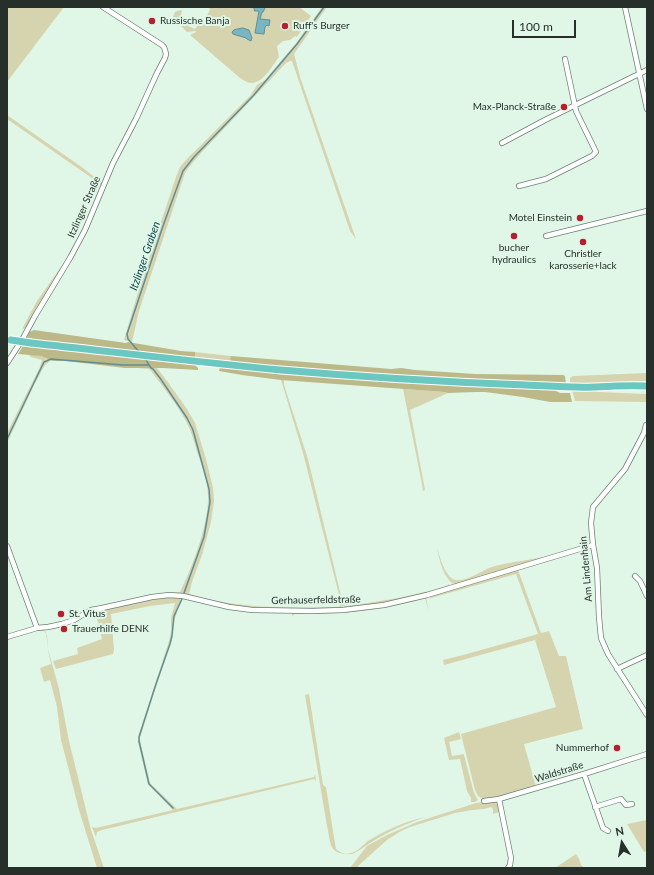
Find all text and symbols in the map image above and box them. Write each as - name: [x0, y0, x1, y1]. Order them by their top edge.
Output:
- scale bar: [514, 12, 578, 38]
- place label: Russische Banja: [160, 15, 230, 27]
- marker: Russische Banja: [147, 16, 157, 26]
- text: 100 m: [519, 19, 553, 34]
- place label: Ruff's Burger: [293, 20, 350, 32]
- marker: Ruff's Burger: [280, 21, 290, 31]
- place label: Max-Planck-Straße: [473, 101, 556, 113]
- marker: Max-Planck-Straße: [559, 102, 569, 112]
- street label: Itzlinger Straße: [65, 174, 103, 240]
- place label: Motel Einstein: [509, 212, 572, 224]
- marker: Motel Einstein: [575, 213, 585, 223]
- water label: Itzlinger Graben: [127, 220, 163, 292]
- marker: bucher hydraulics: [509, 231, 519, 241]
- marker: Christler karosserie+lack: [578, 237, 588, 247]
- place label: bucher hydraulics: [492, 242, 536, 266]
- place label: Christler karosserie+lack: [549, 248, 617, 272]
- street label: Am Lindenhain: [577, 536, 595, 602]
- street label: Gerhauserfeldstraße: [271, 593, 361, 607]
- place label: St. Vitus: [69, 608, 105, 620]
- marker: St. Vitus: [56, 609, 66, 619]
- place label: Trauerhilfe DENK: [72, 623, 149, 635]
- marker: Trauerhilfe DENK: [59, 624, 69, 634]
- place label: Nummerhof: [556, 742, 609, 754]
- marker: Nummerhof: [612, 743, 622, 753]
- street label: Waldstraße: [533, 759, 585, 785]
- north arrow: [602, 823, 642, 863]
- text: N: [614, 824, 625, 838]

